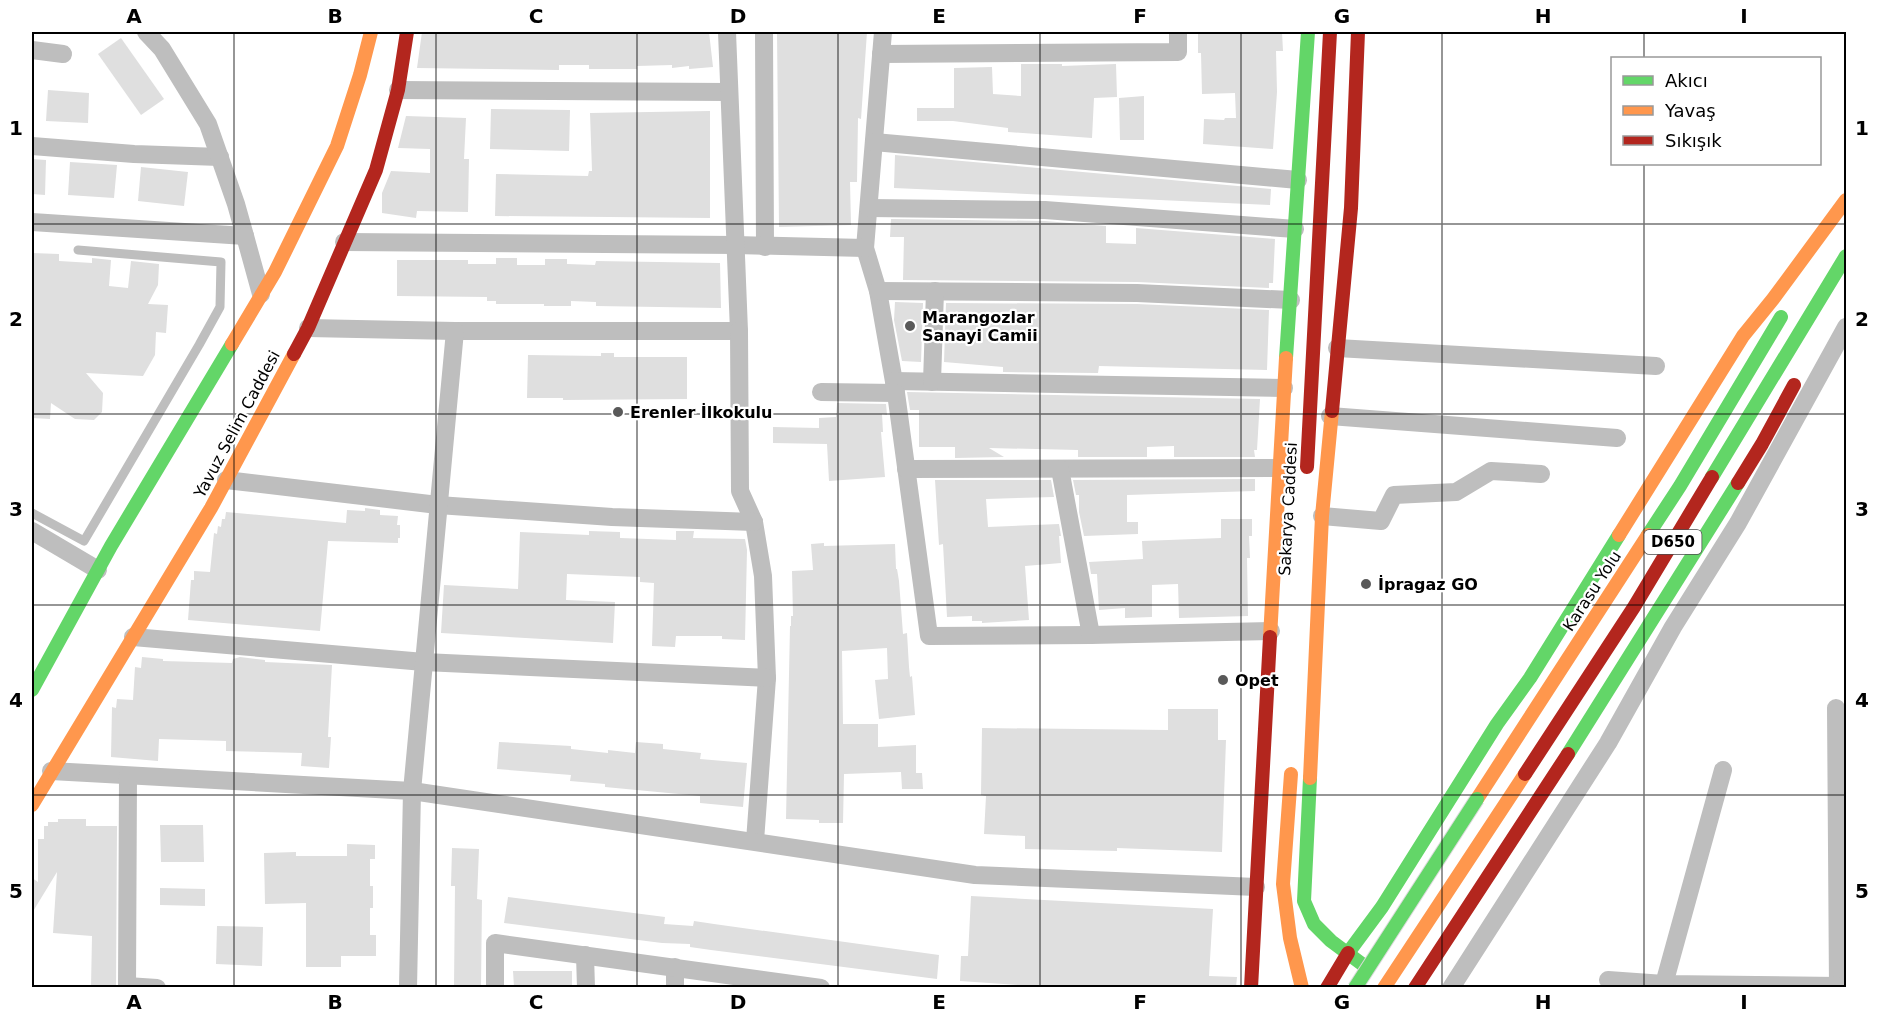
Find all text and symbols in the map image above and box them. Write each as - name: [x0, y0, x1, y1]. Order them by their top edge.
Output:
- text: A: [126, 4, 142, 28]
- text: B: [327, 4, 343, 28]
- text: C: [529, 4, 543, 28]
- text: D: [730, 4, 746, 28]
- text: E: [932, 4, 946, 28]
- text: F: [1133, 4, 1147, 28]
- text: G: [1334, 4, 1350, 28]
- text: H: [1535, 4, 1551, 28]
- text: I: [1740, 4, 1748, 28]
- legend: [1611, 57, 1821, 165]
- text: Akıcı: [1665, 70, 1708, 91]
- text: Yavaş: [1664, 100, 1716, 121]
- text: 1: [9, 116, 23, 140]
- text: 1: [1855, 116, 1869, 140]
- text: Sıkışık: [1665, 130, 1722, 151]
- text: 2: [9, 307, 23, 331]
- text: 2: [1855, 307, 1869, 331]
- place label: Marangozlar Sanayi Camii: [922, 308, 1038, 345]
- marker: Marangozlar Sanayi Camii: [903, 319, 917, 333]
- street label: Yavuz Selim Caddesi: [190, 347, 284, 502]
- place label: Erenler İlkokulu: [630, 403, 772, 422]
- marker: Erenler İlkokulu: [611, 405, 625, 419]
- street label: Sakarya Caddesi: [1275, 442, 1301, 576]
- text: 3: [9, 497, 23, 521]
- text: 3: [1855, 497, 1869, 521]
- road number: D650: [1644, 530, 1702, 554]
- street label: Karasu Yolu: [1559, 547, 1625, 635]
- place label: İpragaz GO: [1378, 575, 1478, 594]
- marker: İpragaz GO: [1359, 577, 1373, 591]
- place label: Opet: [1235, 671, 1279, 690]
- marker: Opet: [1216, 673, 1230, 687]
- text: 4: [9, 688, 23, 712]
- text: 4: [1855, 688, 1869, 712]
- text: 5: [9, 879, 23, 903]
- text: 5: [1855, 879, 1869, 903]
- text: A: [126, 990, 142, 1014]
- text: B: [327, 990, 343, 1014]
- text: C: [529, 990, 543, 1014]
- text: D: [730, 990, 746, 1014]
- text: E: [932, 990, 946, 1014]
- text: F: [1133, 990, 1147, 1014]
- text: G: [1334, 990, 1350, 1014]
- text: H: [1535, 990, 1551, 1014]
- text: I: [1740, 990, 1748, 1014]

